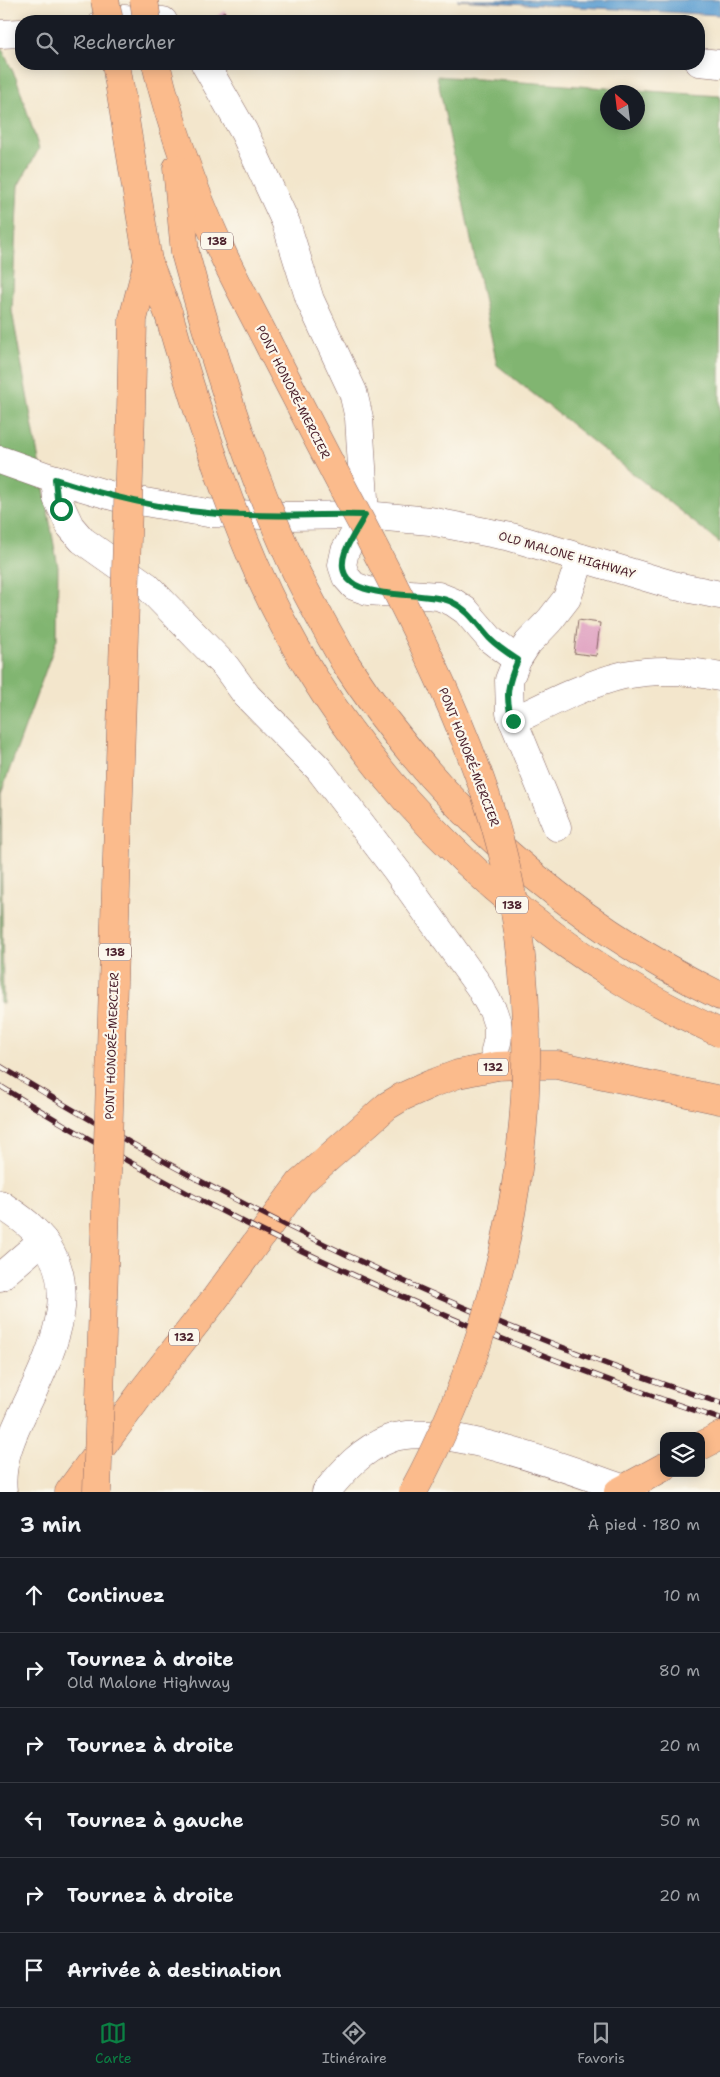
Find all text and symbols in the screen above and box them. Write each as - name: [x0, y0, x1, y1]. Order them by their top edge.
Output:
- search box: [15, 15, 705, 70]
- icon: search: [33, 29, 61, 57]
- text: Rechercher: [73, 30, 176, 55]
- north arrow: [600, 85, 645, 130]
- road number: 138: [201, 232, 233, 250]
- street label: PONT HONORÉ-MERCIER: [252, 323, 334, 461]
- route start: [50, 498, 73, 521]
- street label: OLD MALONE HIGHWAY: [497, 528, 638, 582]
- street label: PONT HONORÉ-MERCIER: [435, 685, 503, 829]
- route end: [502, 710, 525, 733]
- road number: 138: [496, 896, 528, 914]
- road number: 138: [99, 944, 131, 960]
- street label: PONT HONORÉ-MERCIER: [101, 972, 123, 1120]
- road number: 132: [478, 1058, 508, 1076]
- road number: 132: [169, 1328, 199, 1345]
- map controls: [660, 1432, 705, 1477]
- button: layers: [660, 1432, 705, 1477]
- text: 3 min: [20, 1511, 81, 1539]
- text: À pied · 180 m: [588, 1514, 700, 1535]
- icon: ahead: [20, 1581, 48, 1609]
- text: Continuez: [67, 1583, 165, 1608]
- text: 10 m: [663, 1585, 700, 1606]
- text: Tournez à droite: [67, 1647, 234, 1672]
- icon: right: [20, 1656, 48, 1684]
- text: 80 m: [659, 1660, 700, 1681]
- text: Old Malone Highway: [67, 1672, 230, 1693]
- icon: right: [20, 1731, 48, 1759]
- text: Tournez à droite: [67, 1733, 234, 1758]
- text: 20 m: [659, 1735, 700, 1756]
- icon: left: [20, 1806, 48, 1834]
- text: Tournez à gauche: [67, 1808, 244, 1833]
- text: 50 m: [660, 1810, 700, 1831]
- icon: right: [20, 1881, 48, 1909]
- text: Tournez à droite: [67, 1883, 234, 1908]
- text: 20 m: [659, 1885, 700, 1906]
- icon: arrive: [20, 1956, 48, 1984]
- text: Arrivée à destination: [67, 1958, 281, 1983]
- tab: Carte: [95, 2019, 132, 2067]
- tab: Itinéraire: [322, 2019, 387, 2067]
- tab: Favoris: [577, 2019, 625, 2067]

